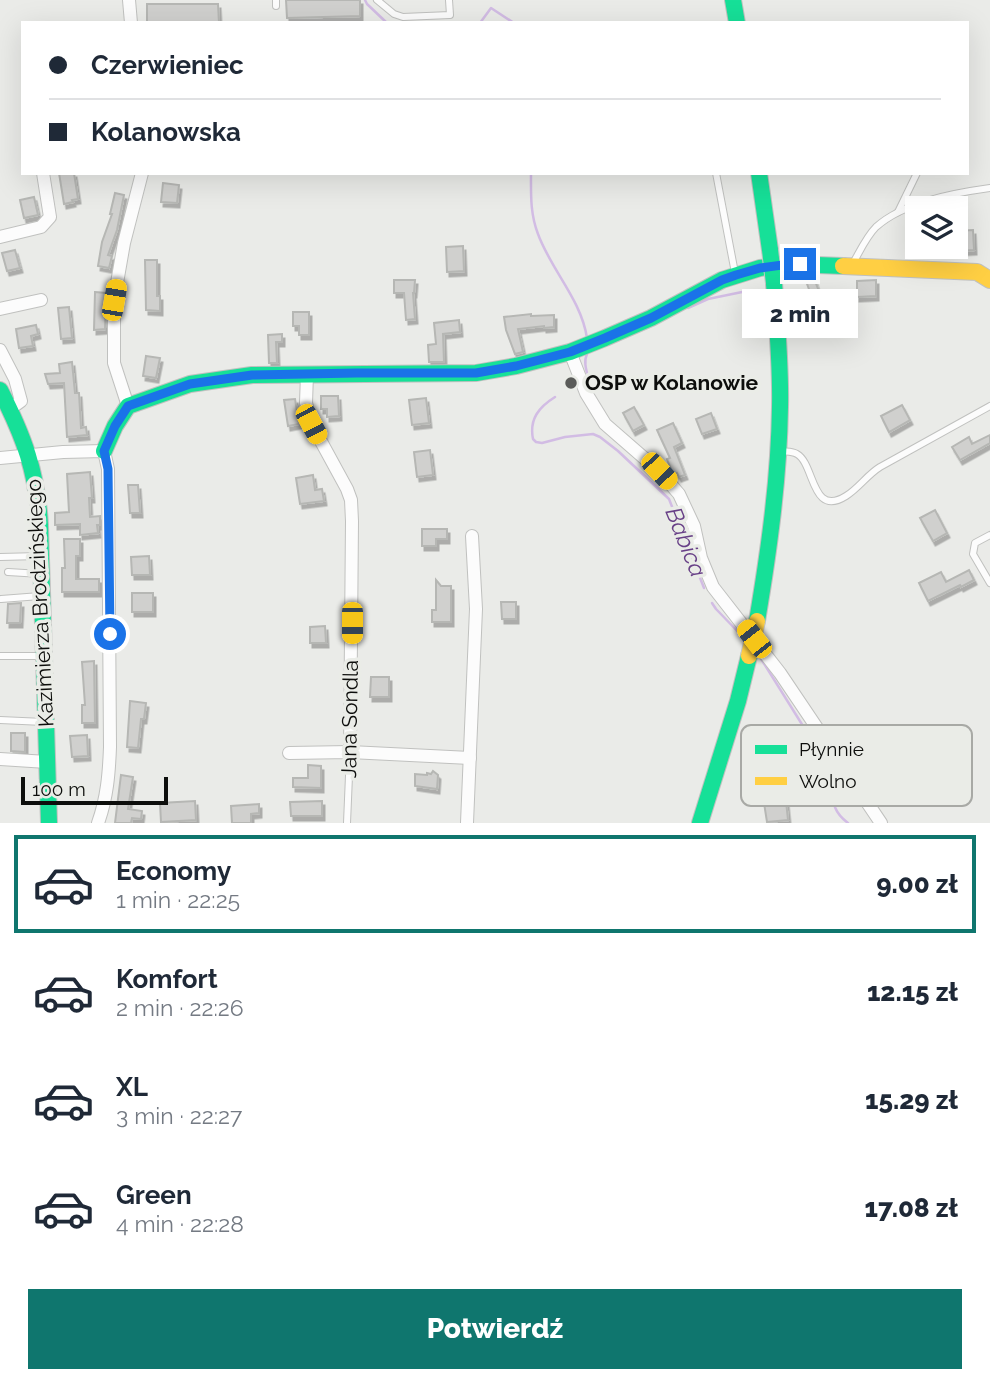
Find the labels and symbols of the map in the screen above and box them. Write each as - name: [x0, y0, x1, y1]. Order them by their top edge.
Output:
- route end: [784, 248, 816, 280]
- car: [101, 277, 128, 323]
- callout: 2 min: [742, 288, 858, 338]
- place label: OSP w Kolanowie: [585, 370, 759, 395]
- marker: OSP w Kolanowie: [563, 375, 579, 391]
- car: [292, 401, 331, 447]
- car: [637, 448, 682, 494]
- street label: Kazimierza Brodzińskiego: [21, 479, 58, 727]
- water label: Babica: [660, 503, 713, 581]
- car: [342, 602, 363, 644]
- car: [733, 616, 776, 662]
- route start: [94, 618, 126, 650]
- street label: Jana Sondla: [336, 660, 363, 778]
- legend: [741, 725, 972, 806]
- text: Płynnie: [799, 738, 864, 760]
- text: Wolno: [799, 770, 856, 792]
- scale bar: [21, 774, 168, 806]

